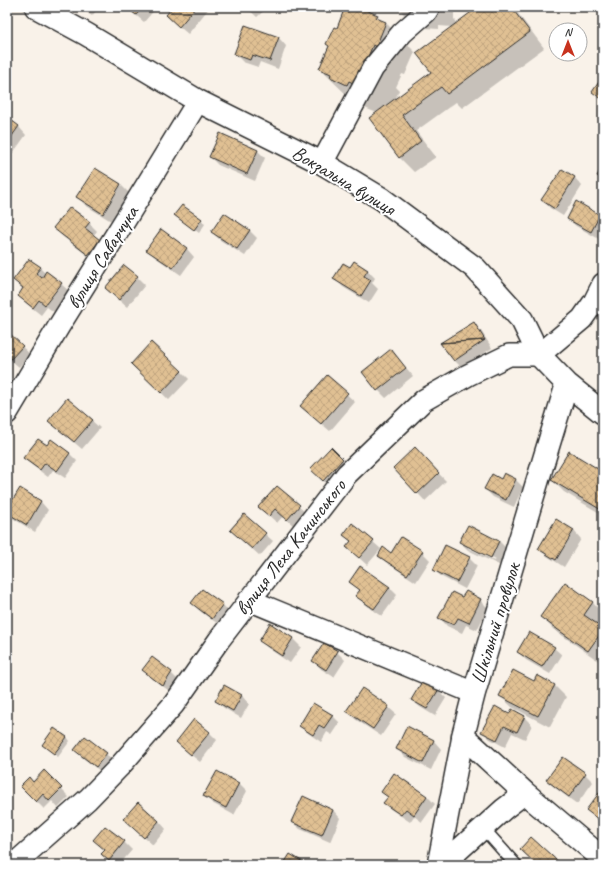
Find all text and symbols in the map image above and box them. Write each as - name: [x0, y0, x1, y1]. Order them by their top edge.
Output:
- north arrow: [548, 22, 588, 62]
- text: N: [565, 25, 574, 39]
- street label: Вокзальна вулиця: [288, 140, 402, 222]
- street label: вулиця Саварчука: [61, 200, 145, 313]
- street label: вулиця Леха Качинського: [230, 474, 352, 620]
- street label: Шкільний провулок: [465, 558, 526, 687]

